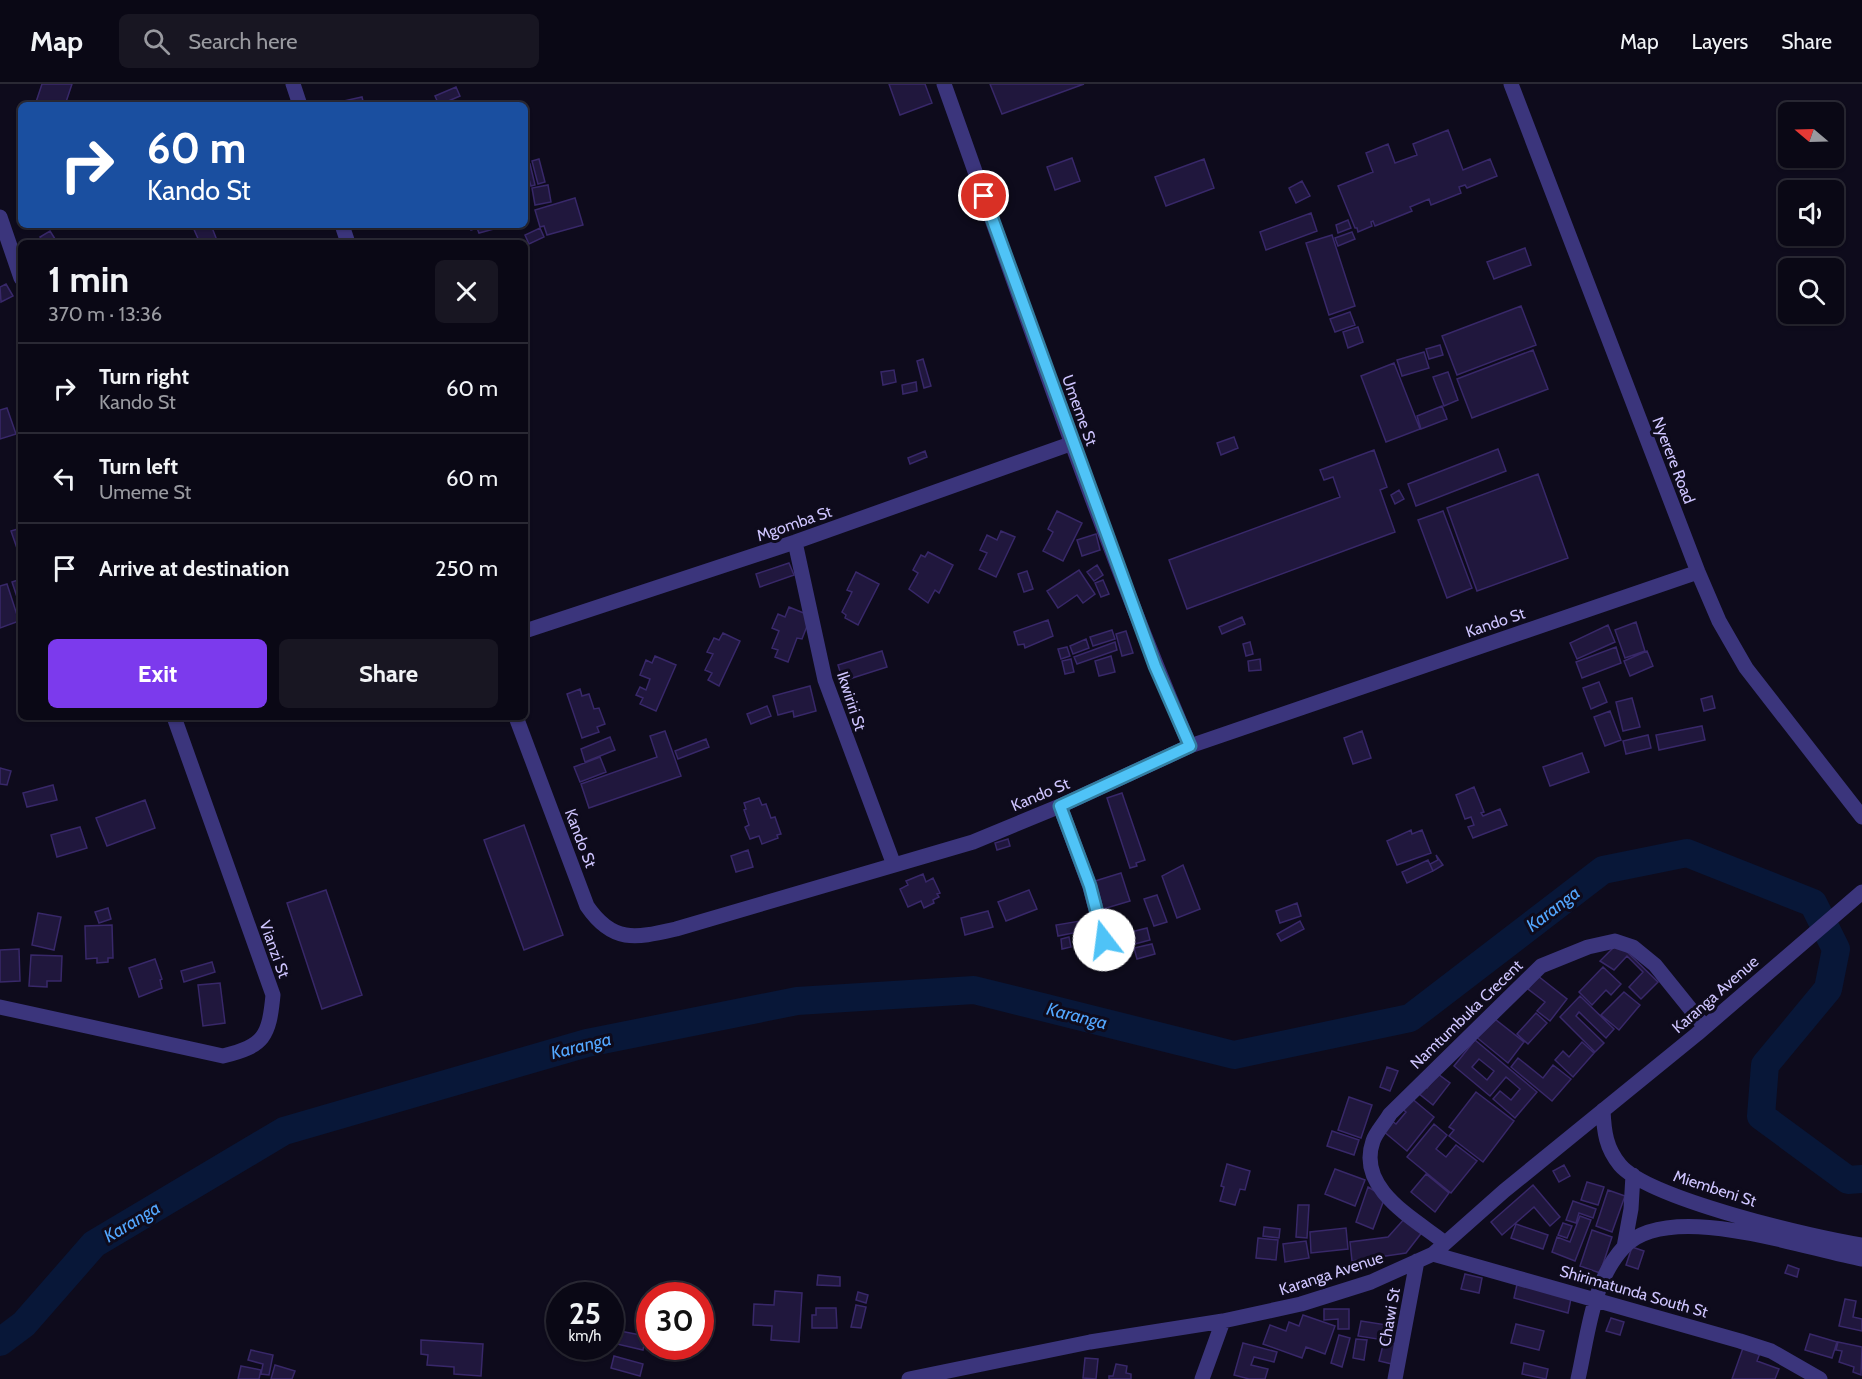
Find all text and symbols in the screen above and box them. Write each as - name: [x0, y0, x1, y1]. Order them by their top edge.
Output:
- search box: [119, 14, 539, 68]
- text: Map: [30, 24, 83, 58]
- icon: search: [140, 25, 173, 58]
- text: Search here: [188, 28, 297, 55]
- text: Map: [1620, 29, 1659, 54]
- text: Layers: [1692, 29, 1748, 54]
- text: Share: [1781, 29, 1832, 54]
- north arrow: [1778, 102, 1844, 168]
- map controls: [1778, 102, 1844, 324]
- text: 60 m: [147, 122, 246, 174]
- icon: right: [48, 126, 126, 204]
- pin: [958, 170, 1009, 221]
- text: Kando St: [147, 174, 251, 207]
- icon: arrive: [967, 179, 1000, 212]
- button: sound: [1778, 180, 1844, 246]
- text: 1 min: [48, 257, 129, 301]
- button: search: [1778, 258, 1844, 324]
- button: close: [435, 260, 498, 323]
- text: 370 m · 13:36: [48, 302, 162, 326]
- text: Turn right: [99, 363, 189, 390]
- icon: right: [48, 372, 81, 405]
- street label: Umeme St: [1058, 372, 1101, 449]
- text: 60 m: [446, 375, 498, 402]
- text: Kando St: [99, 390, 176, 414]
- street label: Nyerere Road: [1648, 414, 1699, 506]
- text: Turn left: [99, 453, 178, 480]
- icon: left: [48, 462, 81, 495]
- text: 60 m: [446, 465, 498, 492]
- text: Umeme St: [99, 480, 191, 504]
- street label: Mgomba St: [754, 502, 835, 545]
- icon: arrive: [48, 552, 81, 585]
- text: Arrive at destination: [99, 555, 289, 582]
- text: 250 m: [435, 555, 498, 582]
- street label: Kando St: [1463, 603, 1528, 641]
- button: Exit: [48, 639, 267, 708]
- button: Share: [279, 639, 498, 708]
- street label: Ikwiriri St: [833, 669, 870, 734]
- street label: Kando St: [1008, 773, 1073, 815]
- street label: Kando St: [561, 806, 601, 871]
- water label: Karanga: [1522, 882, 1584, 936]
- position arrow: [1072, 908, 1136, 972]
- street label: Vianzi St: [255, 918, 294, 981]
- street label: Karanga Avenue: [1668, 952, 1762, 1037]
- street label: Namtumbuka Crecent: [1406, 956, 1527, 1073]
- water label: Karanga: [1044, 998, 1110, 1034]
- water label: Karanga: [548, 1028, 614, 1064]
- street label: Miembeni St: [1671, 1166, 1759, 1211]
- water label: Karanga: [100, 1197, 164, 1247]
- street label: Karanga Avenue: [1277, 1248, 1386, 1299]
- street label: Shirimatunda South St: [1558, 1261, 1711, 1322]
- speed limit sign: 30: [636, 1282, 714, 1360]
- street label: Chawi St: [1375, 1286, 1404, 1348]
- text: 25: [569, 1295, 601, 1332]
- text: km/h: [569, 1327, 601, 1345]

